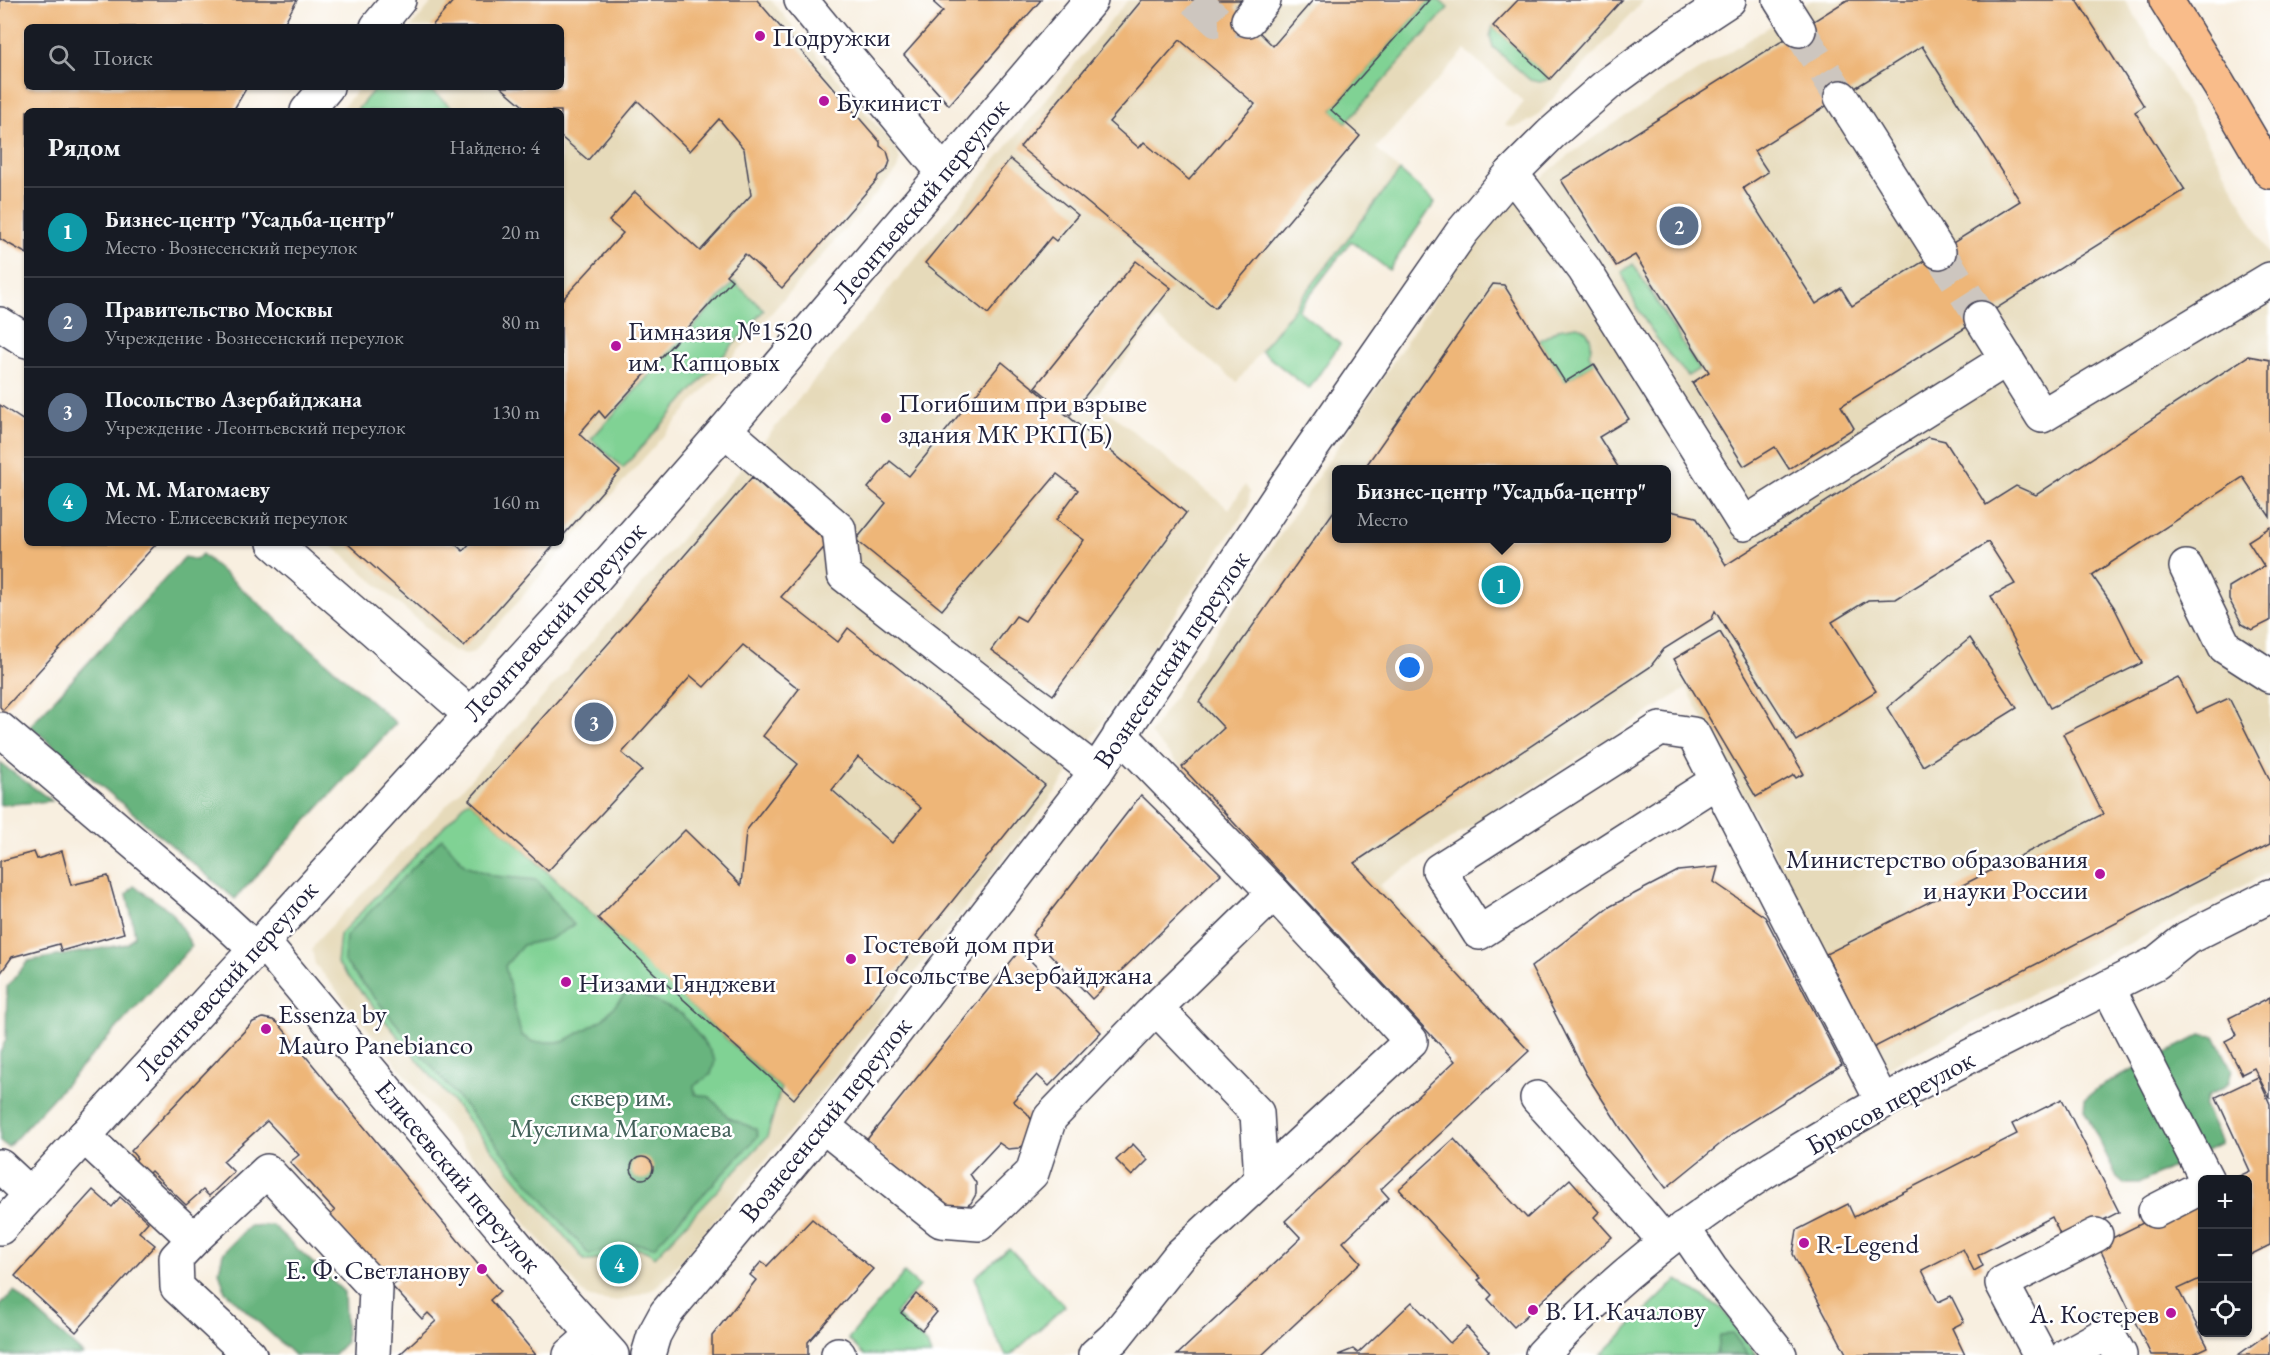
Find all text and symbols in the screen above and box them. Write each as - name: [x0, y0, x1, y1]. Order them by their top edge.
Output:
- place label: Подружки: [772, 19, 891, 54]
- search box: [24, 24, 564, 90]
- marker: Подружки: [753, 29, 767, 43]
- icon: search: [45, 41, 78, 74]
- text: Поиск: [93, 43, 153, 72]
- place label: Букинист: [836, 84, 941, 119]
- street label: Леонтьевский переулок: [824, 90, 1016, 310]
- marker: Букинист: [817, 94, 831, 108]
- text: Рядом: [48, 130, 121, 164]
- text: Найдено: 4: [449, 134, 540, 160]
- pin: 2: [1660, 204, 1698, 248]
- text: Бизнес-центр "Усадьба-центр": [105, 205, 395, 234]
- text: 1: [62, 219, 73, 245]
- text: 20 m: [501, 219, 540, 245]
- text: Место · Вознесенский переулок: [105, 234, 357, 260]
- text: Правительство Москвы: [105, 295, 333, 324]
- text: 2: [62, 309, 73, 335]
- text: 80 m: [501, 309, 540, 335]
- place label: Гимназия №1520 им. Капцовых: [628, 313, 812, 379]
- text: Учреждение · Вознесенский переулок: [105, 324, 404, 350]
- marker: Гимназия №1520 им. Капцовых: [609, 339, 623, 353]
- text: Посольство Азербайджана: [105, 385, 362, 414]
- place label: Погибшим при взрыве здания МК РКП(Б): [898, 385, 1147, 451]
- text: 3: [62, 399, 73, 425]
- text: 130 m: [492, 399, 540, 425]
- marker: Погибшим при взрыве здания МК РКП(Б): [879, 411, 893, 425]
- text: Учреждение · Леонтьевский переулок: [105, 414, 405, 440]
- popup: [1332, 465, 1671, 543]
- text: М. М. Магомаеву: [105, 475, 270, 504]
- text: Бизнес-центр "Усадьба-центр": [1357, 477, 1646, 506]
- text: 4: [62, 489, 73, 515]
- text: 160 m: [492, 489, 540, 515]
- text: Место · Елисеевский переулок: [105, 504, 347, 530]
- text: Место: [1357, 506, 1408, 532]
- street label: Леонтьевский переулок: [455, 514, 653, 728]
- street label: Вознесенский переулок: [1085, 543, 1257, 774]
- pin: 1: [1482, 562, 1520, 608]
- your location: [1395, 653, 1424, 682]
- pin: 3: [574, 700, 614, 744]
- place label: Министерство образования и науки России: [1786, 841, 2088, 907]
- marker: Министерство образования и науки России: [2093, 867, 2107, 881]
- street label: Леонтьевский переулок: [127, 873, 325, 1087]
- place label: Гостевой дом при Посольстве Азербайджана: [863, 926, 1153, 992]
- marker: Гостевой дом при Посольстве Азербайджана: [844, 952, 858, 966]
- place label: Низами Гянджеви: [578, 965, 776, 1000]
- marker: Низами Гянджеви: [559, 975, 573, 989]
- place label: Essenza by Mauro Panebianco: [278, 996, 473, 1062]
- street label: Вознесенский переулок: [731, 1009, 919, 1229]
- marker: Essenza by Mauro Panebianco: [259, 1022, 273, 1036]
- street label: Брюсов переулок: [1800, 1041, 1981, 1163]
- street label: Елисеевский переулок: [368, 1072, 550, 1280]
- park label: сквер им. Муслима Магомаева: [510, 1079, 733, 1145]
- map controls: [2198, 1175, 2252, 1337]
- button: +: [2198, 1175, 2252, 1229]
- place label: R-Legend: [1816, 1226, 1919, 1261]
- button: −: [2198, 1229, 2252, 1283]
- marker: R-Legend: [1797, 1236, 1811, 1250]
- pin: 4: [600, 1242, 638, 1286]
- place label: Е. Ф. Светланову: [285, 1252, 470, 1287]
- marker: Е. Ф. Светланову: [475, 1262, 489, 1276]
- button: locate: [2198, 1283, 2252, 1337]
- place label: В. И. Качалову: [1545, 1293, 1706, 1328]
- place label: А. Костерев: [2028, 1296, 2159, 1331]
- marker: В. И. Качалову: [1526, 1303, 1540, 1317]
- marker: А. Костерев: [2164, 1306, 2178, 1320]

